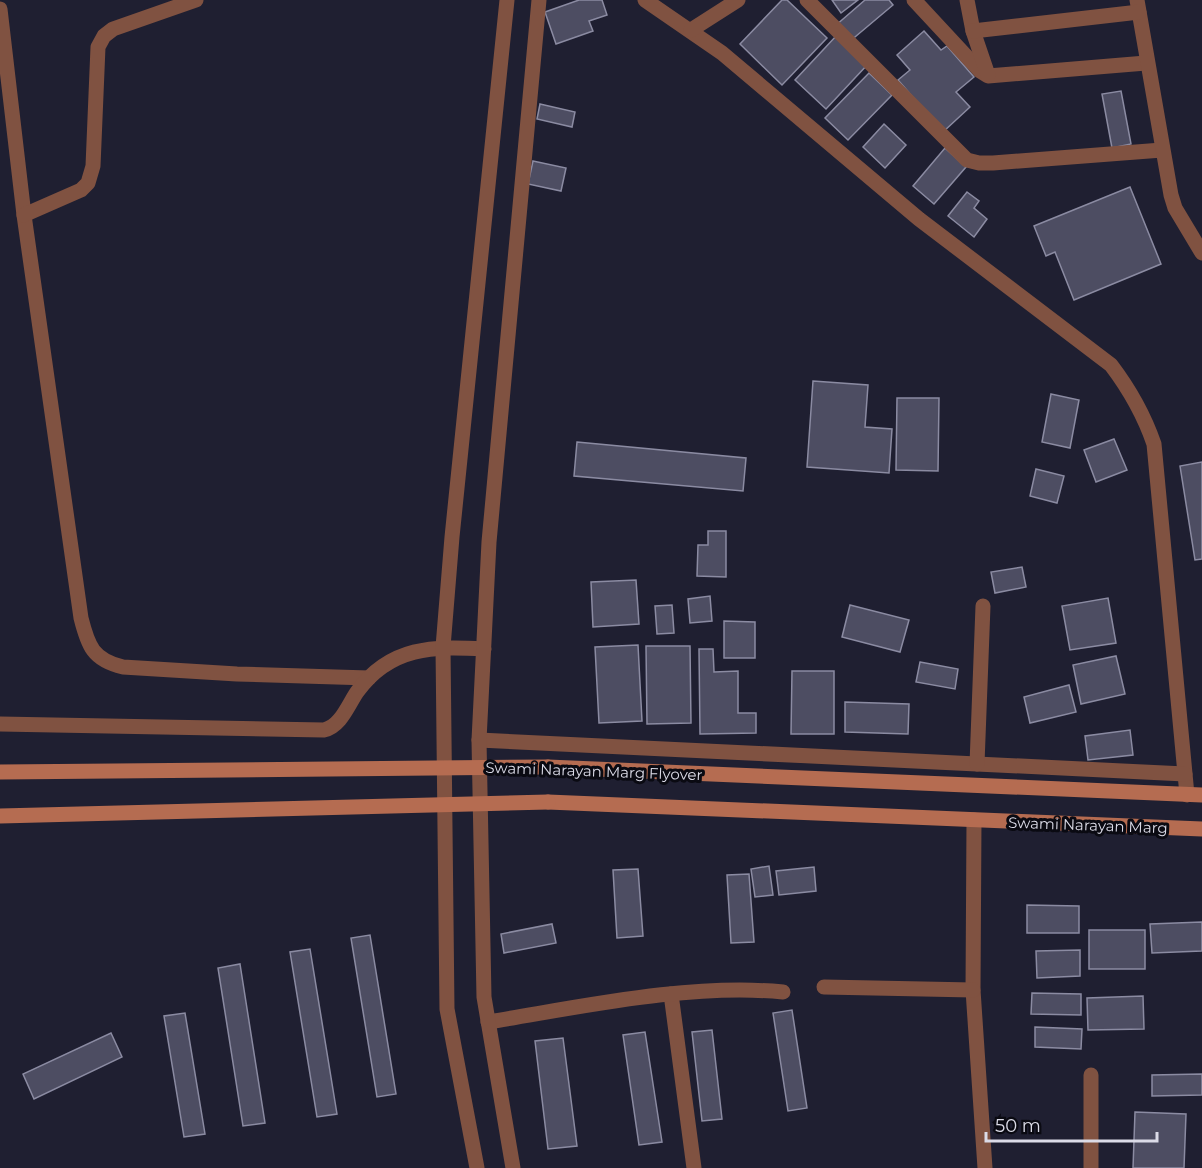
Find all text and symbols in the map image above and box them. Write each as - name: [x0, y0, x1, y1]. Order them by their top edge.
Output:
- street label: Swami Narayan Marg Flyover: [485, 758, 703, 784]
- street label: Swami Narayan Marg: [1008, 813, 1168, 837]
- scale bar: [986, 1105, 1157, 1143]
- text: 50 m: [995, 1115, 1041, 1137]

